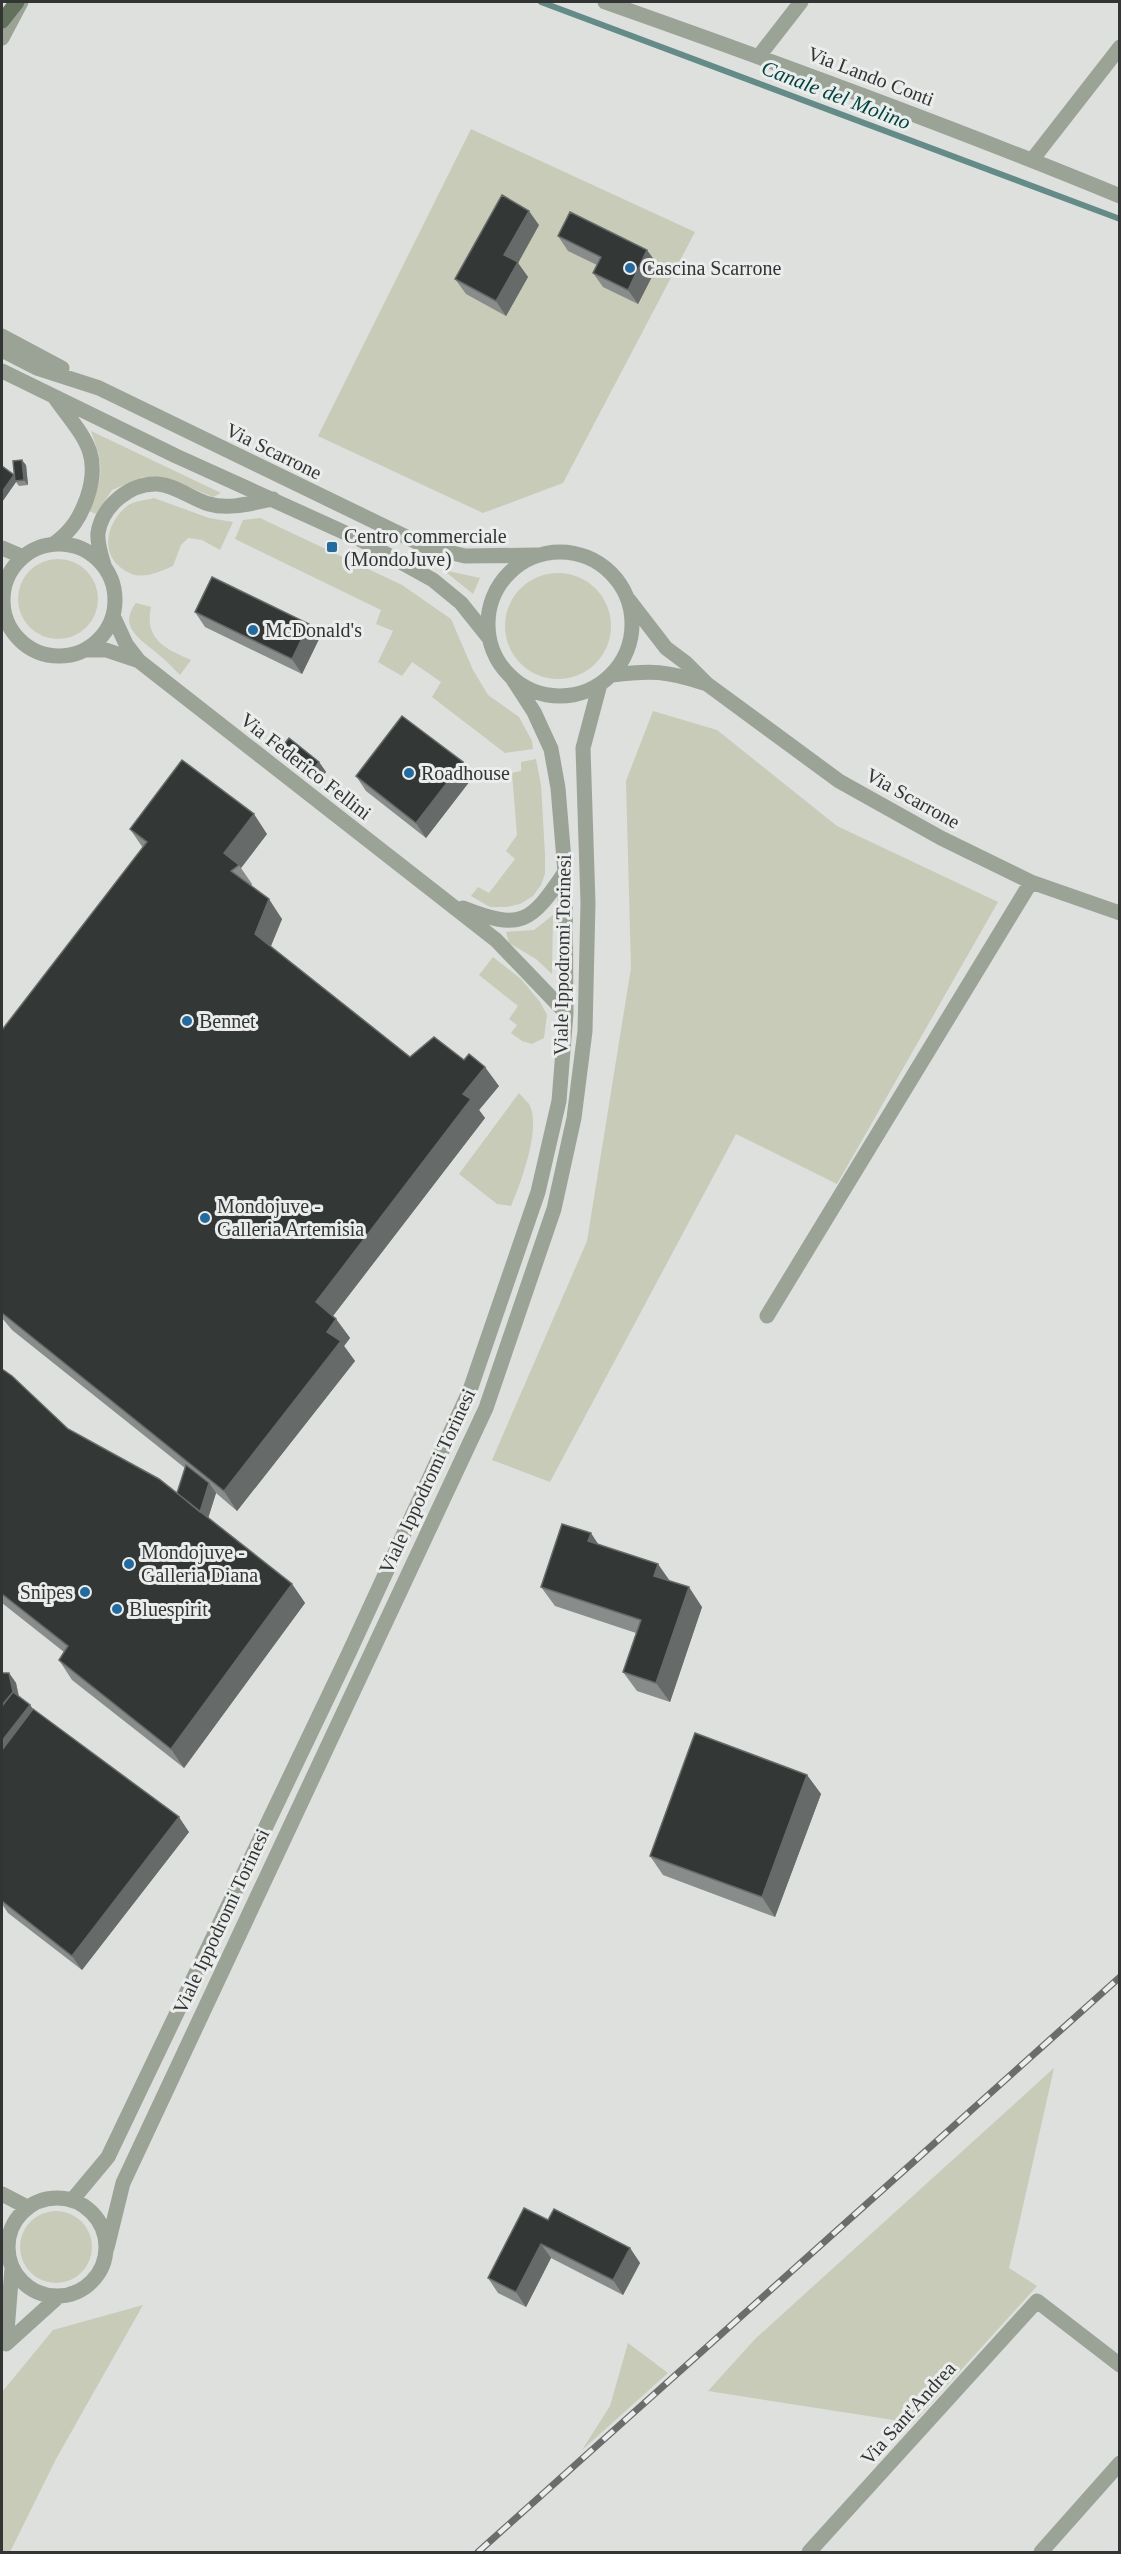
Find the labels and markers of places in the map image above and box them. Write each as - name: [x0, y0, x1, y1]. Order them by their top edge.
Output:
- place label: Cascina Scarrone: [642, 257, 782, 279]
- marker: Cascina Scarrone: [623, 261, 637, 275]
- place label: Centro commerciale (MondoJuve): [344, 525, 507, 571]
- marker: Centro commerciale (MondoJuve): [325, 540, 339, 554]
- place label: McDonald's: [265, 619, 362, 641]
- marker: McDonald's: [246, 623, 260, 637]
- place label: Roadhouse: [421, 762, 510, 784]
- marker: Roadhouse: [402, 766, 416, 780]
- place label: Bennet: [199, 1010, 256, 1032]
- marker: Bennet: [180, 1014, 194, 1028]
- place label: Mondojuve - Galleria Artemisia: [217, 1195, 364, 1240]
- marker: Mondojuve - Galleria Artemisia: [198, 1211, 212, 1225]
- place label: Mondojuve - Galleria Diana: [141, 1541, 258, 1586]
- marker: Mondojuve - Galleria Diana: [122, 1557, 136, 1571]
- place label: Snipes: [20, 1581, 73, 1604]
- marker: Snipes: [78, 1585, 92, 1599]
- place label: Bluespirit: [129, 1598, 208, 1621]
- marker: Bluespirit: [110, 1602, 124, 1616]

